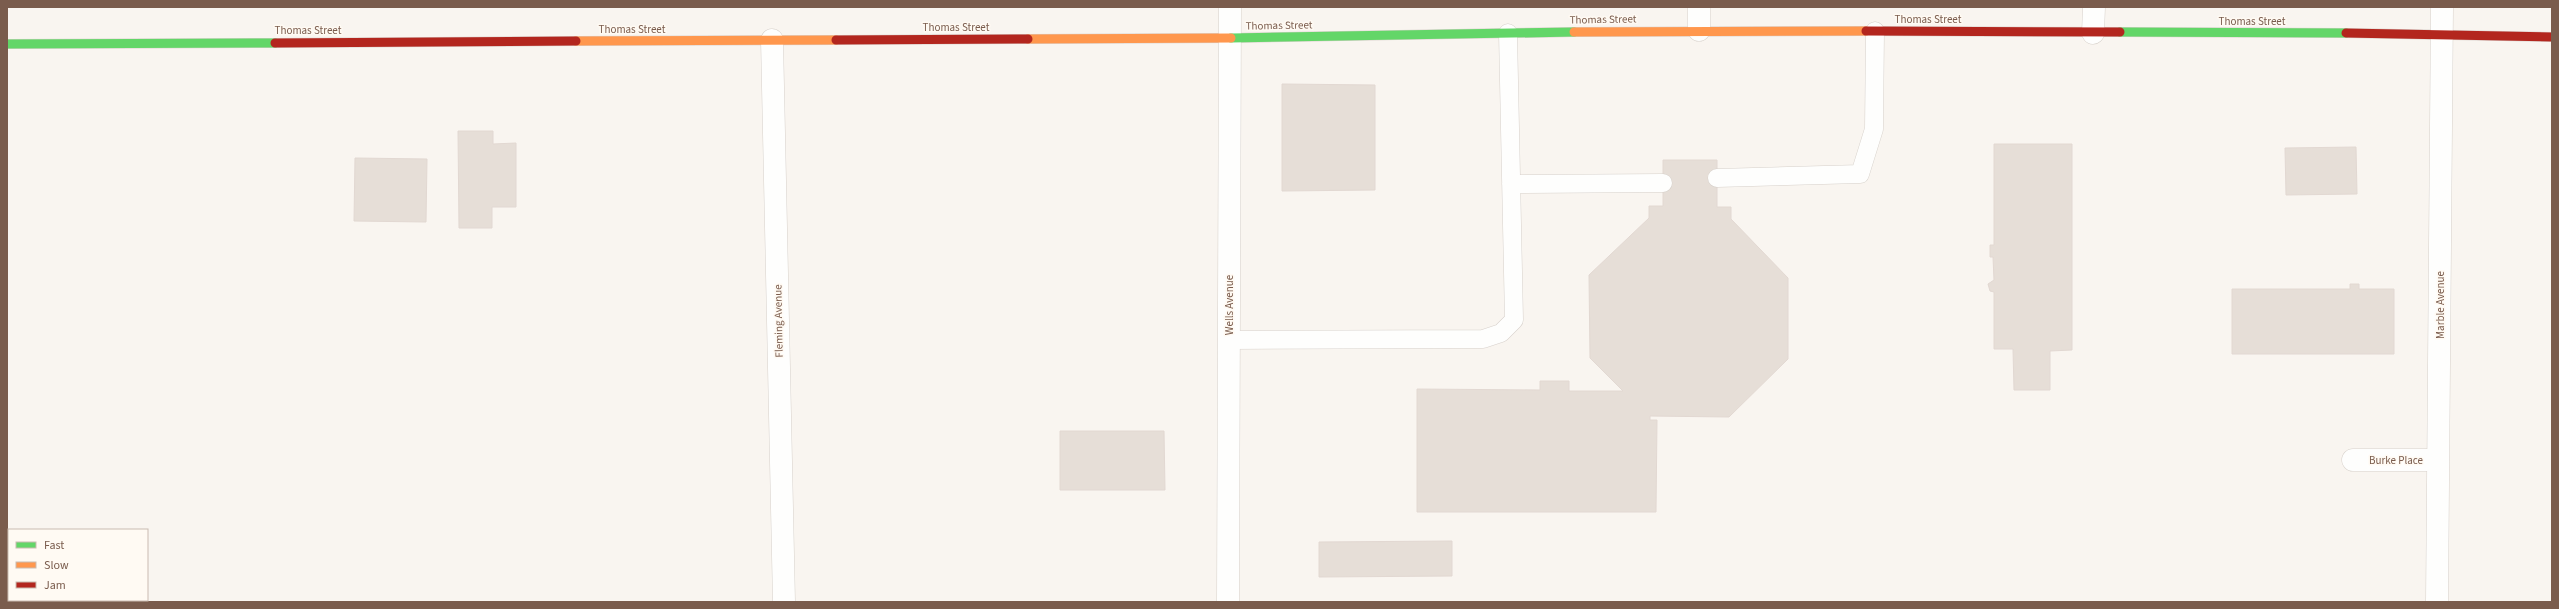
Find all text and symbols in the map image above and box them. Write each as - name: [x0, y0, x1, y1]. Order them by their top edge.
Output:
- street label: Thomas Street: [1569, 11, 1637, 28]
- street label: Thomas Street: [1895, 12, 1962, 27]
- street label: Thomas Street: [2219, 14, 2286, 29]
- street label: Thomas Street: [1245, 17, 1313, 34]
- street label: Thomas Street: [923, 20, 990, 35]
- street label: Thomas Street: [599, 22, 666, 37]
- street label: Thomas Street: [275, 23, 342, 38]
- street label: Marble Avenue: [2433, 271, 2448, 339]
- street label: Wells Avenue: [1222, 274, 1237, 335]
- street label: Fleming Avenue: [770, 284, 787, 358]
- street label: Burke Place: [2369, 453, 2424, 468]
- legend: [8, 529, 148, 601]
- text: Fast: [44, 537, 64, 554]
- text: Slow: [44, 557, 69, 574]
- text: Jam: [44, 577, 66, 594]

